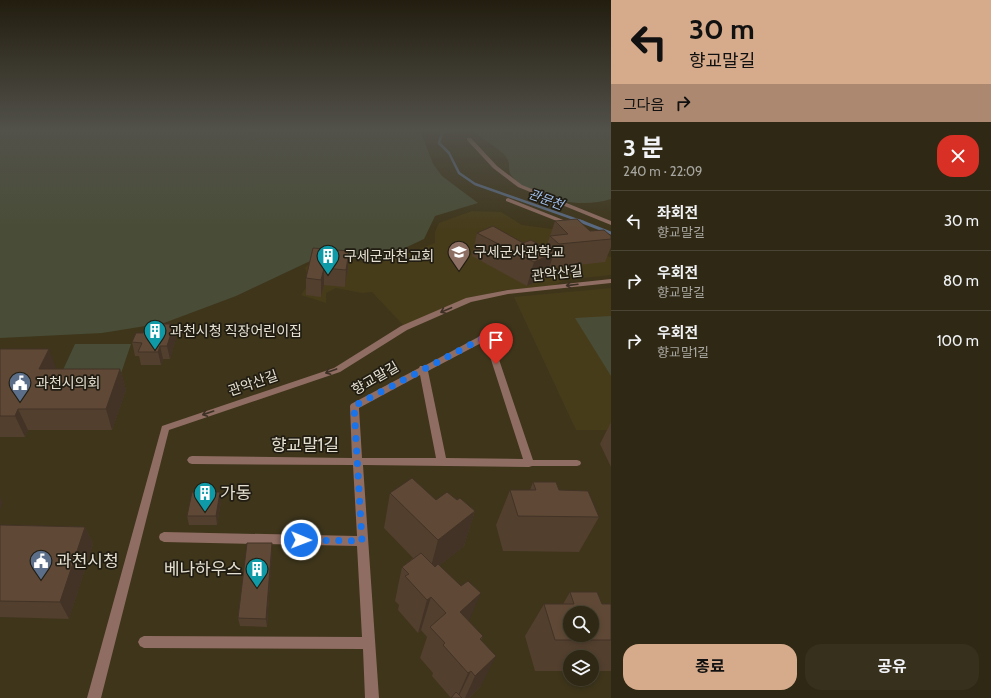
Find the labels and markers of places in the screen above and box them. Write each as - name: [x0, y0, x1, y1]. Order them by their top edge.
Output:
- school or university icon: 구세군사관학교: [446, 239, 472, 272]
- building icon: 구세군과천교회: [315, 243, 341, 276]
- place label: 구세군사관학교: [474, 243, 564, 261]
- place label: 구세군과천교회: [344, 247, 434, 265]
- building icon: 과천시청 직장어린이집: [142, 318, 168, 351]
- place label: 과천시청 직장어린이집: [170, 322, 302, 340]
- pin: [479, 323, 513, 364]
- public building icon: 과천시의회: [7, 370, 33, 403]
- place label: 과천시의회: [36, 374, 100, 392]
- building icon: 가동: [192, 480, 218, 513]
- place label: 가동: [220, 483, 251, 503]
- public building icon: 과천시청: [28, 548, 54, 581]
- place label: 과천시청: [56, 551, 119, 571]
- building icon: 베나하우스: [244, 556, 270, 589]
- place label: 베나하우스: [164, 559, 242, 579]

